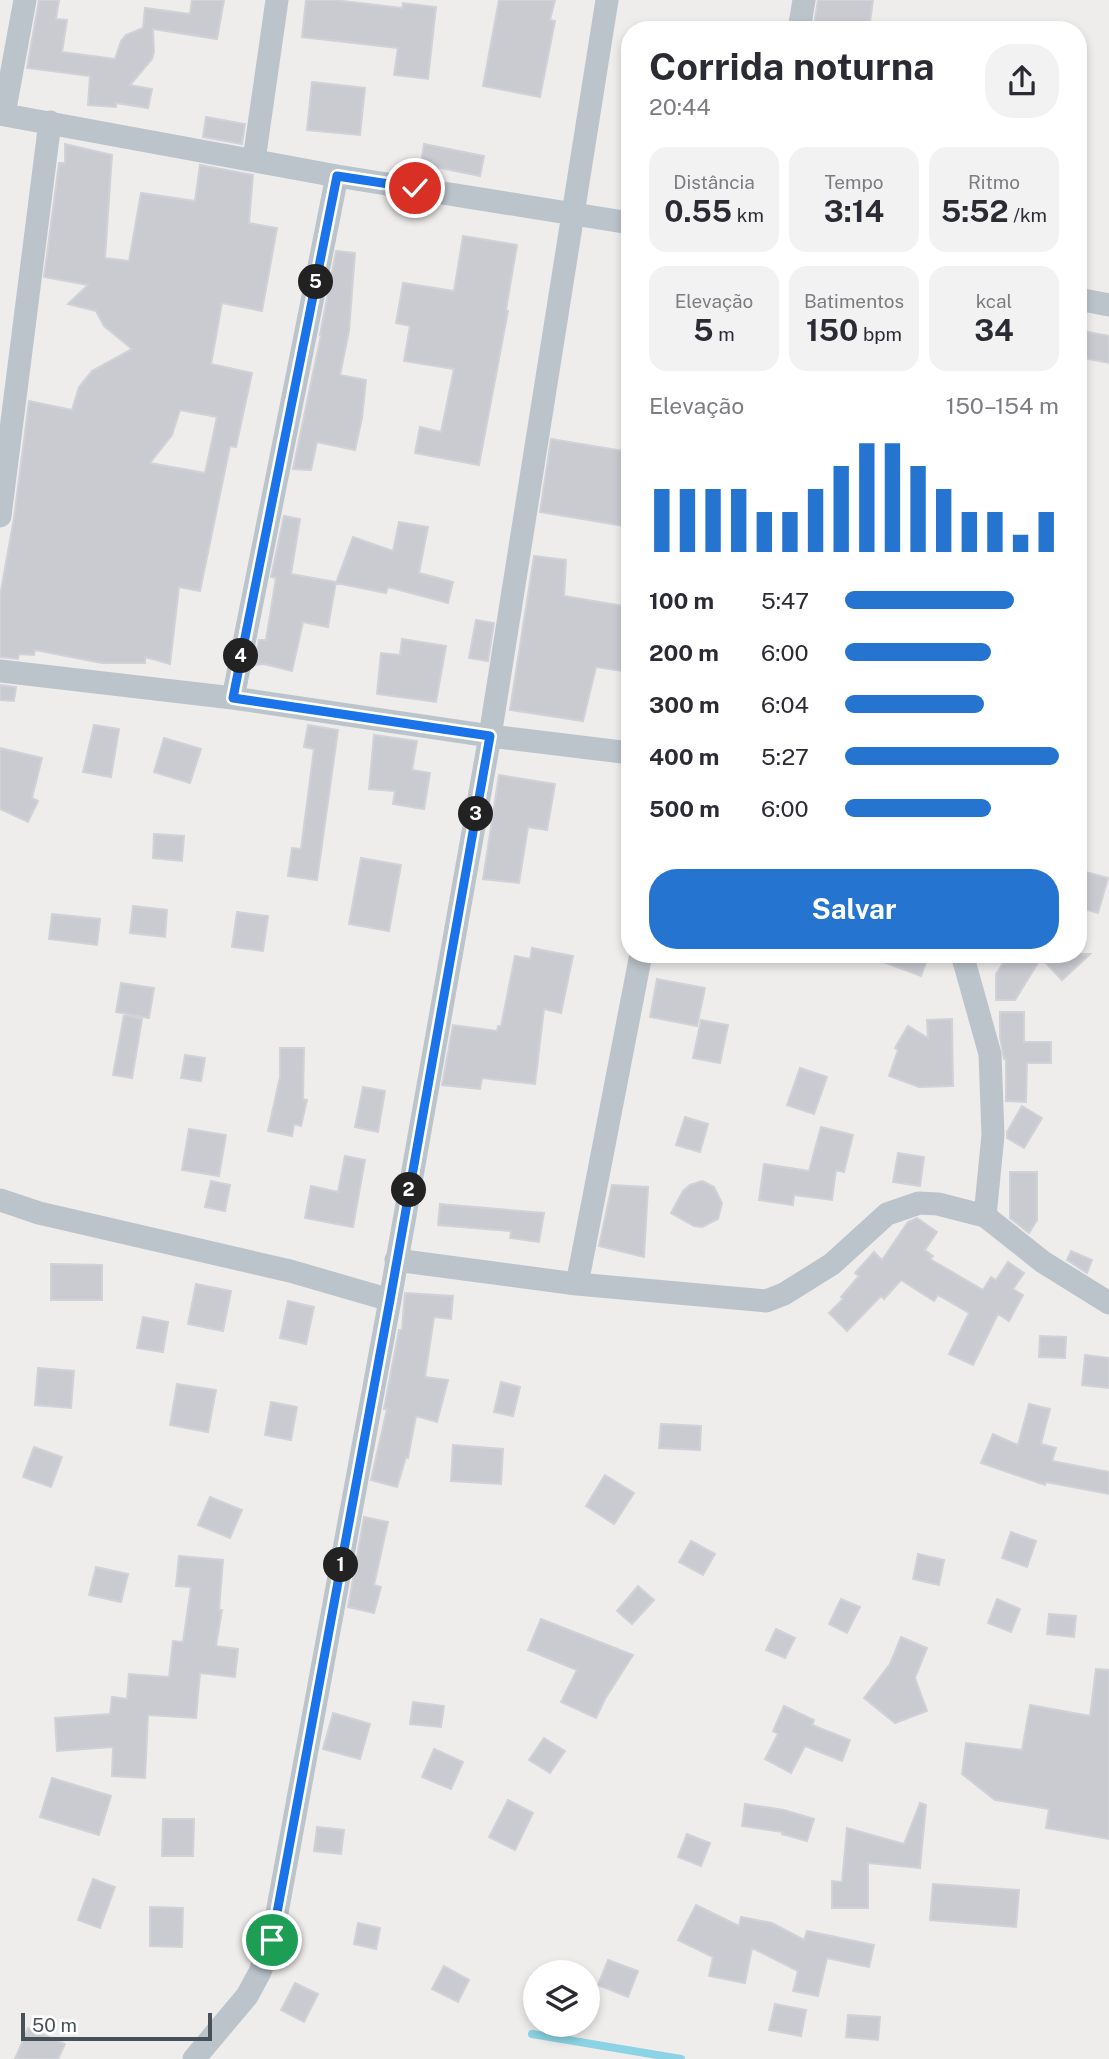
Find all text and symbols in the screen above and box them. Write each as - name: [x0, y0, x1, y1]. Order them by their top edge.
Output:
- text: Corrida noturna: [649, 44, 935, 89]
- button: share: [985, 44, 1059, 118]
- text: 20:44: [649, 93, 711, 120]
- pin: [385, 158, 445, 218]
- icon: check: [396, 169, 434, 207]
- text: Distância: [673, 171, 755, 193]
- text: Tempo: [824, 171, 884, 193]
- text: Ritmo: [968, 171, 1020, 193]
- text: 0.55: [664, 193, 732, 229]
- text: 3:14: [824, 193, 884, 229]
- text: 5:52: [941, 193, 1009, 229]
- text: km: [732, 204, 764, 226]
- text: /km: [1009, 204, 1047, 226]
- pin: 5: [298, 264, 334, 300]
- text: 5: [309, 270, 322, 292]
- text: Elevação: [675, 290, 753, 312]
- text: Batimentos: [804, 290, 904, 312]
- text: kcal: [976, 290, 1012, 312]
- text: 5: [693, 312, 714, 348]
- text: 150: [806, 312, 858, 348]
- text: 34: [974, 312, 1014, 348]
- text: m: [714, 323, 735, 345]
- text: bpm: [858, 323, 902, 345]
- text: Elevação: [649, 392, 744, 419]
- text: 150–154 m: [946, 392, 1059, 419]
- text: 100 m: [649, 587, 714, 614]
- text: 5:47: [761, 587, 809, 614]
- pin: 4: [224, 638, 258, 674]
- text: 200 m: [649, 639, 719, 666]
- text: 6:00: [761, 639, 809, 666]
- text: 4: [234, 644, 247, 666]
- text: 300 m: [649, 691, 720, 718]
- text: 6:04: [761, 691, 809, 718]
- text: 400 m: [649, 743, 719, 770]
- text: 5:27: [761, 743, 809, 770]
- text: 500 m: [649, 795, 720, 822]
- text: 6:00: [761, 795, 809, 822]
- pin: 3: [458, 796, 494, 832]
- text: 3: [469, 802, 482, 824]
- button: Salvar: [649, 869, 1059, 949]
- pin: 2: [392, 1172, 426, 1208]
- text: 2: [402, 1178, 415, 1200]
- pin: 1: [324, 1548, 358, 1582]
- text: 1: [336, 1553, 345, 1575]
- pin: [242, 1910, 302, 1970]
- icon: arrive: [253, 1921, 291, 1959]
- map controls: [523, 1960, 600, 2037]
- button: layers: [523, 1960, 600, 2037]
- scale bar: [21, 2010, 212, 2042]
- text: 50 m: [32, 2014, 77, 2036]

